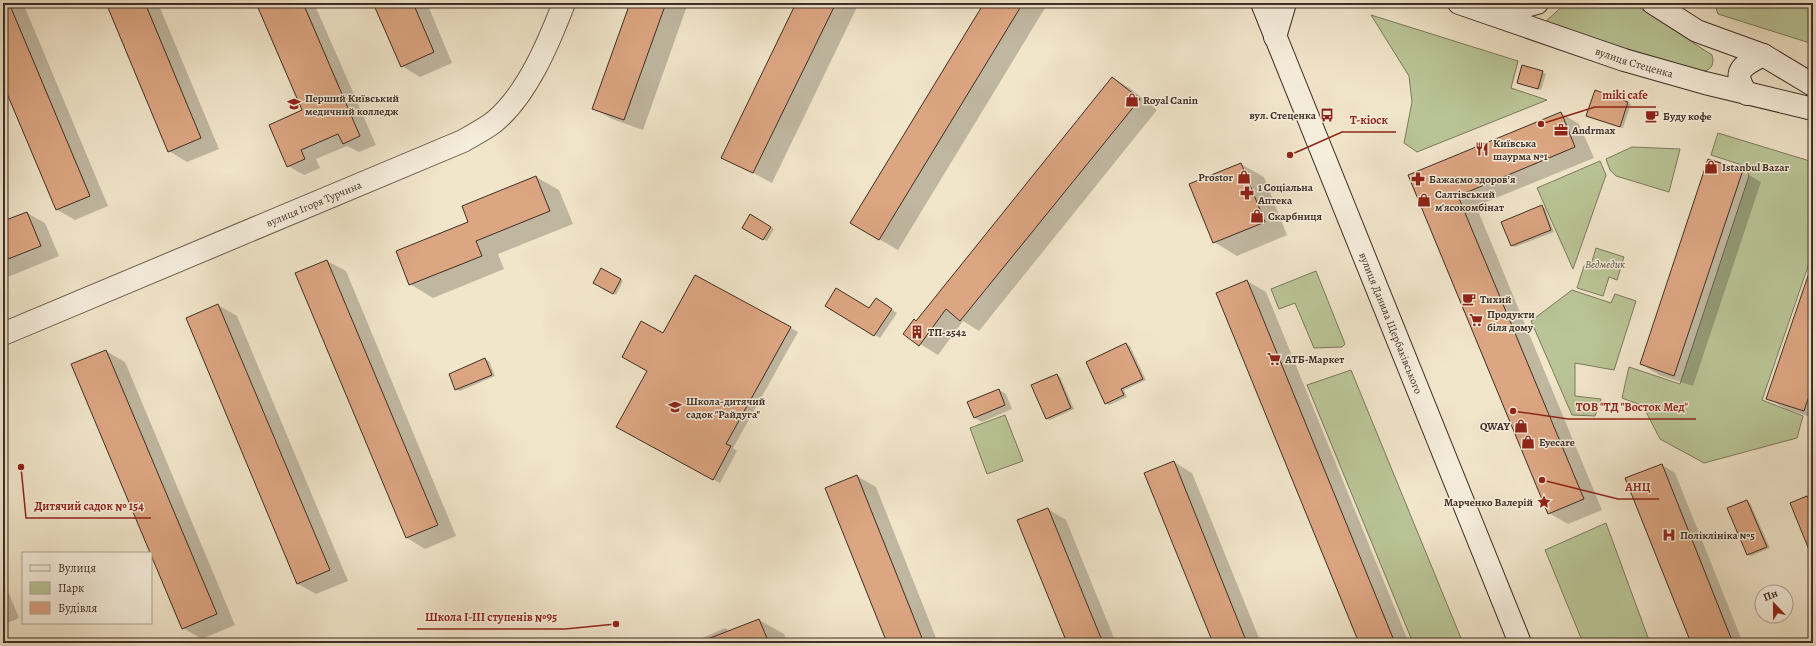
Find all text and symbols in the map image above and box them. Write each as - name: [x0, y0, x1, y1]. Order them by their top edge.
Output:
- street label: вулиця Стеценка: [1593, 44, 1676, 82]
- callout: miki cafe: [1595, 83, 1656, 107]
- text: miki cafe: [1602, 87, 1648, 103]
- place label: Перший Київський медичний колледж: [305, 91, 399, 119]
- shop icon: Royal Canin: [1124, 92, 1140, 108]
- place label: Royal Canin: [1143, 93, 1198, 108]
- school or university icon: Перший Київський медичний колледж: [286, 96, 302, 112]
- bus stop icon: вул. Стеценка: [1319, 107, 1335, 123]
- place label: вул. Стеценка: [1249, 108, 1317, 123]
- callout: Т-кіоск: [1342, 108, 1396, 132]
- cafe icon: Буду кофе: [1644, 108, 1660, 124]
- place label: Буду кофе: [1663, 109, 1712, 124]
- text: Т-кіоск: [1350, 112, 1388, 128]
- office icon: Andrmax: [1553, 122, 1569, 138]
- place label: Andrmax: [1571, 123, 1616, 138]
- place label: Київська шаурма №1: [1493, 136, 1548, 164]
- restaurant icon: Київська шаурма №1: [1474, 141, 1490, 157]
- shop icon: Istanbul Bazar: [1703, 159, 1719, 175]
- place label: Istanbul Bazar: [1722, 160, 1790, 175]
- shop icon: Prostor: [1236, 169, 1252, 185]
- place label: Prostor: [1198, 170, 1233, 185]
- pharmacy icon: Бажаємо здоровʼя: [1410, 171, 1426, 187]
- place label: Бажаємо здоровʼя: [1429, 172, 1516, 187]
- street label: вулиця Ігоря Турчина: [264, 177, 365, 231]
- place label: 1 Соціальна Аптека: [1257, 180, 1314, 208]
- pharmacy icon: 1 Соціальна Аптека: [1239, 185, 1255, 201]
- place label: Салтівський м'ясокомбінат: [1435, 187, 1504, 215]
- shop icon: Салтівський м'ясокомбінат: [1416, 192, 1432, 208]
- shop icon: Скарбниця: [1249, 208, 1265, 224]
- place label: Скарбниця: [1268, 209, 1322, 224]
- street label: вулиця Данила Щербаківського: [1355, 250, 1426, 397]
- park label: Ведмедик: [1585, 257, 1625, 272]
- cafe icon: Тихий: [1461, 291, 1477, 307]
- place label: Тихий: [1480, 292, 1512, 307]
- place label: Продукти біля дому: [1487, 307, 1535, 335]
- supermarket icon: Продукти біля дому: [1468, 312, 1484, 328]
- building icon: ТП-2542: [909, 324, 925, 340]
- place label: ТП-2542: [928, 325, 967, 340]
- supermarket icon: АТБ-Маркет: [1266, 351, 1282, 367]
- place label: АТБ-Маркет: [1284, 352, 1344, 367]
- place label: Школа-дитячий садок "Райдуга": [686, 394, 766, 422]
- callout: ТОВ "ТД "Восток Мед": [1568, 395, 1696, 419]
- school or university icon: Школа-дитячий садок "Райдуга": [667, 399, 683, 415]
- text: ТОВ "ТД "Восток Мед": [1576, 399, 1688, 415]
- shop icon: QWAY: [1513, 418, 1529, 434]
- place label: QWAY: [1480, 419, 1510, 434]
- shop icon: Eyecare: [1520, 434, 1536, 450]
- place label: Eyecare: [1539, 435, 1575, 450]
- callout: АНЦ: [1618, 475, 1659, 499]
- text: АНЦ: [1624, 479, 1651, 495]
- callout: Дитячий садок № 154: [26, 494, 151, 518]
- place icon: Марченко Валерій: [1536, 494, 1552, 510]
- place label: Марченко Валерій: [1444, 495, 1533, 510]
- text: Дитячий садок № 154: [34, 498, 144, 514]
- hospital icon: Поліклініка №5: [1661, 527, 1677, 543]
- place label: Поліклініка №5: [1680, 528, 1755, 543]
- legend: [22, 552, 152, 624]
- text: Вулиця: [58, 560, 96, 576]
- text: Парк: [58, 580, 84, 596]
- north arrow: [1754, 584, 1794, 624]
- text: Пн: [1761, 585, 1780, 605]
- text: Будівля: [58, 600, 98, 616]
- callout: Школа І-ІІІ ступенів №95: [417, 605, 565, 629]
- text: Школа І-ІІІ ступенів №95: [425, 609, 557, 625]

